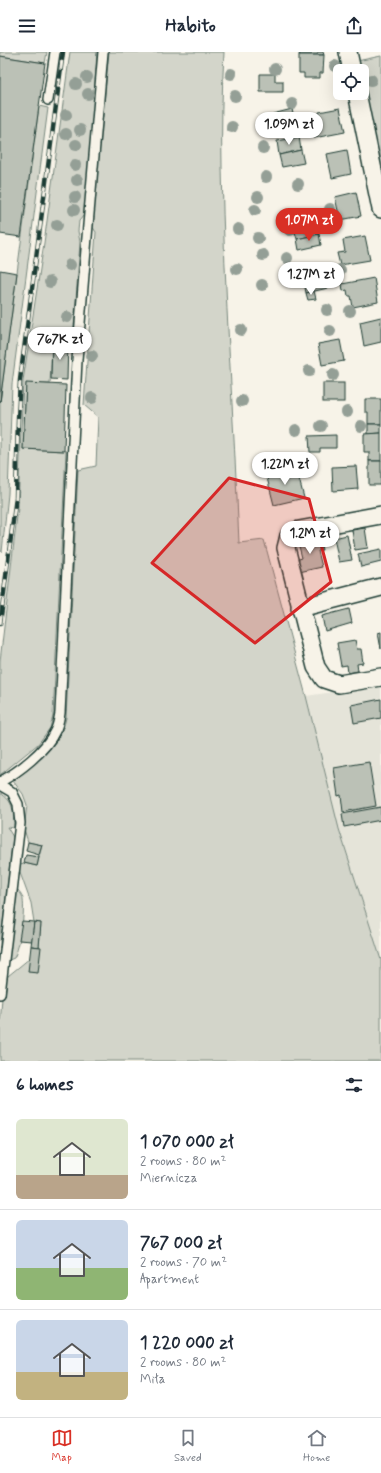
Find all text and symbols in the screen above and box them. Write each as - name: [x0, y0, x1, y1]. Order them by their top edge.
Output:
- text: Habito: [165, 14, 216, 38]
- icon: menu: [16, 15, 38, 37]
- icon: share: [343, 15, 365, 37]
- map controls: [333, 64, 369, 100]
- button: locate: [333, 64, 369, 100]
- pin: 1.09M zł: [248, 112, 330, 146]
- text: 1.09M zł: [264, 116, 314, 133]
- pin: 1.07M zł: [268, 208, 350, 242]
- text: 1.07M zł: [285, 212, 333, 229]
- pin: 1.27M zł: [270, 262, 352, 296]
- text: 1.27M zł: [287, 266, 335, 283]
- pin: 767K zł: [23, 327, 97, 361]
- text: 767K zł: [37, 331, 83, 348]
- pin: 1.22M zł: [244, 452, 326, 486]
- text: 1.22M zł: [261, 456, 309, 473]
- pin: 1.2M zł: [273, 521, 347, 555]
- text: 1.2M zł: [289, 525, 331, 542]
- text: 6 homes: [16, 1074, 74, 1096]
- icon: filters: [343, 1074, 365, 1096]
- text: 1 070 000 zł: [140, 1131, 234, 1153]
- icon: home: [48, 1135, 96, 1183]
- text: 2 rooms · 80 m²: [140, 1153, 226, 1170]
- text: Miernicza: [140, 1170, 197, 1187]
- text: 767 000 zł: [140, 1232, 222, 1254]
- icon: home: [48, 1236, 96, 1284]
- text: 2 rooms · 70 m²: [140, 1254, 227, 1271]
- text: Apartment: [140, 1271, 199, 1288]
- text: 1 220 000 zł: [140, 1332, 234, 1354]
- icon: home: [48, 1336, 96, 1384]
- text: 2 rooms · 80 m²: [140, 1354, 226, 1371]
- text: Miła: [140, 1371, 165, 1388]
- tab: Map: [51, 1427, 73, 1465]
- tab: Saved: [174, 1427, 202, 1465]
- tab: Home: [303, 1427, 330, 1465]

